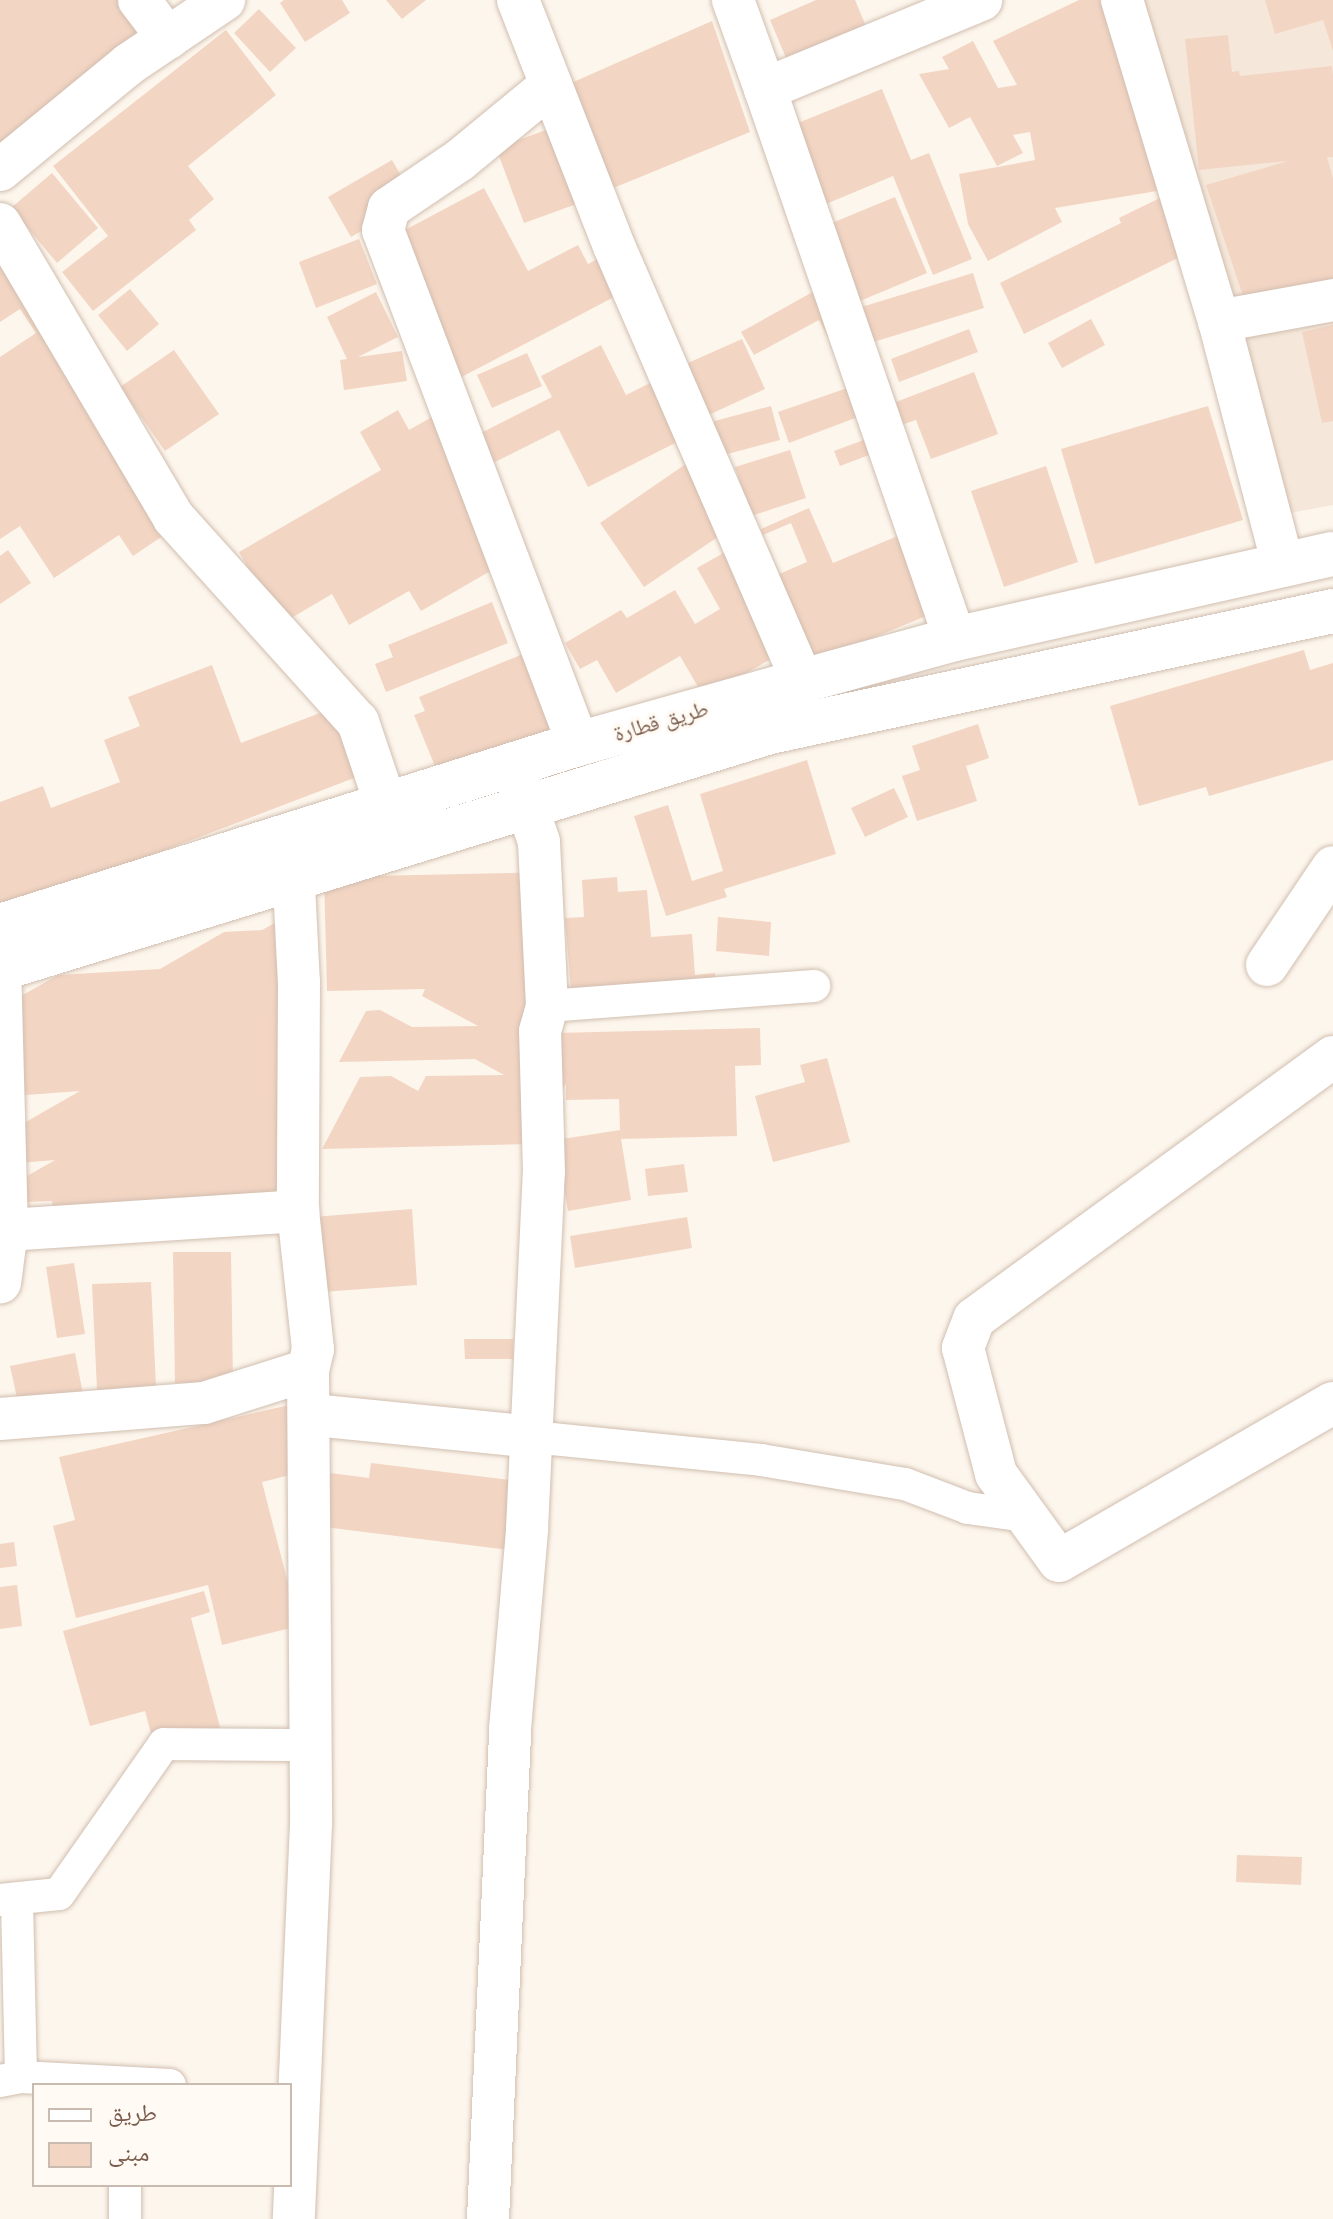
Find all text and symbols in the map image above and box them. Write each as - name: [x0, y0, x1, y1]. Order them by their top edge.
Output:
- street label: طريق قطارة: [611, 695, 711, 747]
- legend: [32, 2083, 292, 2187]
- text: طريق: [108, 2098, 157, 2127]
- text: مبنى: [108, 2138, 149, 2167]

